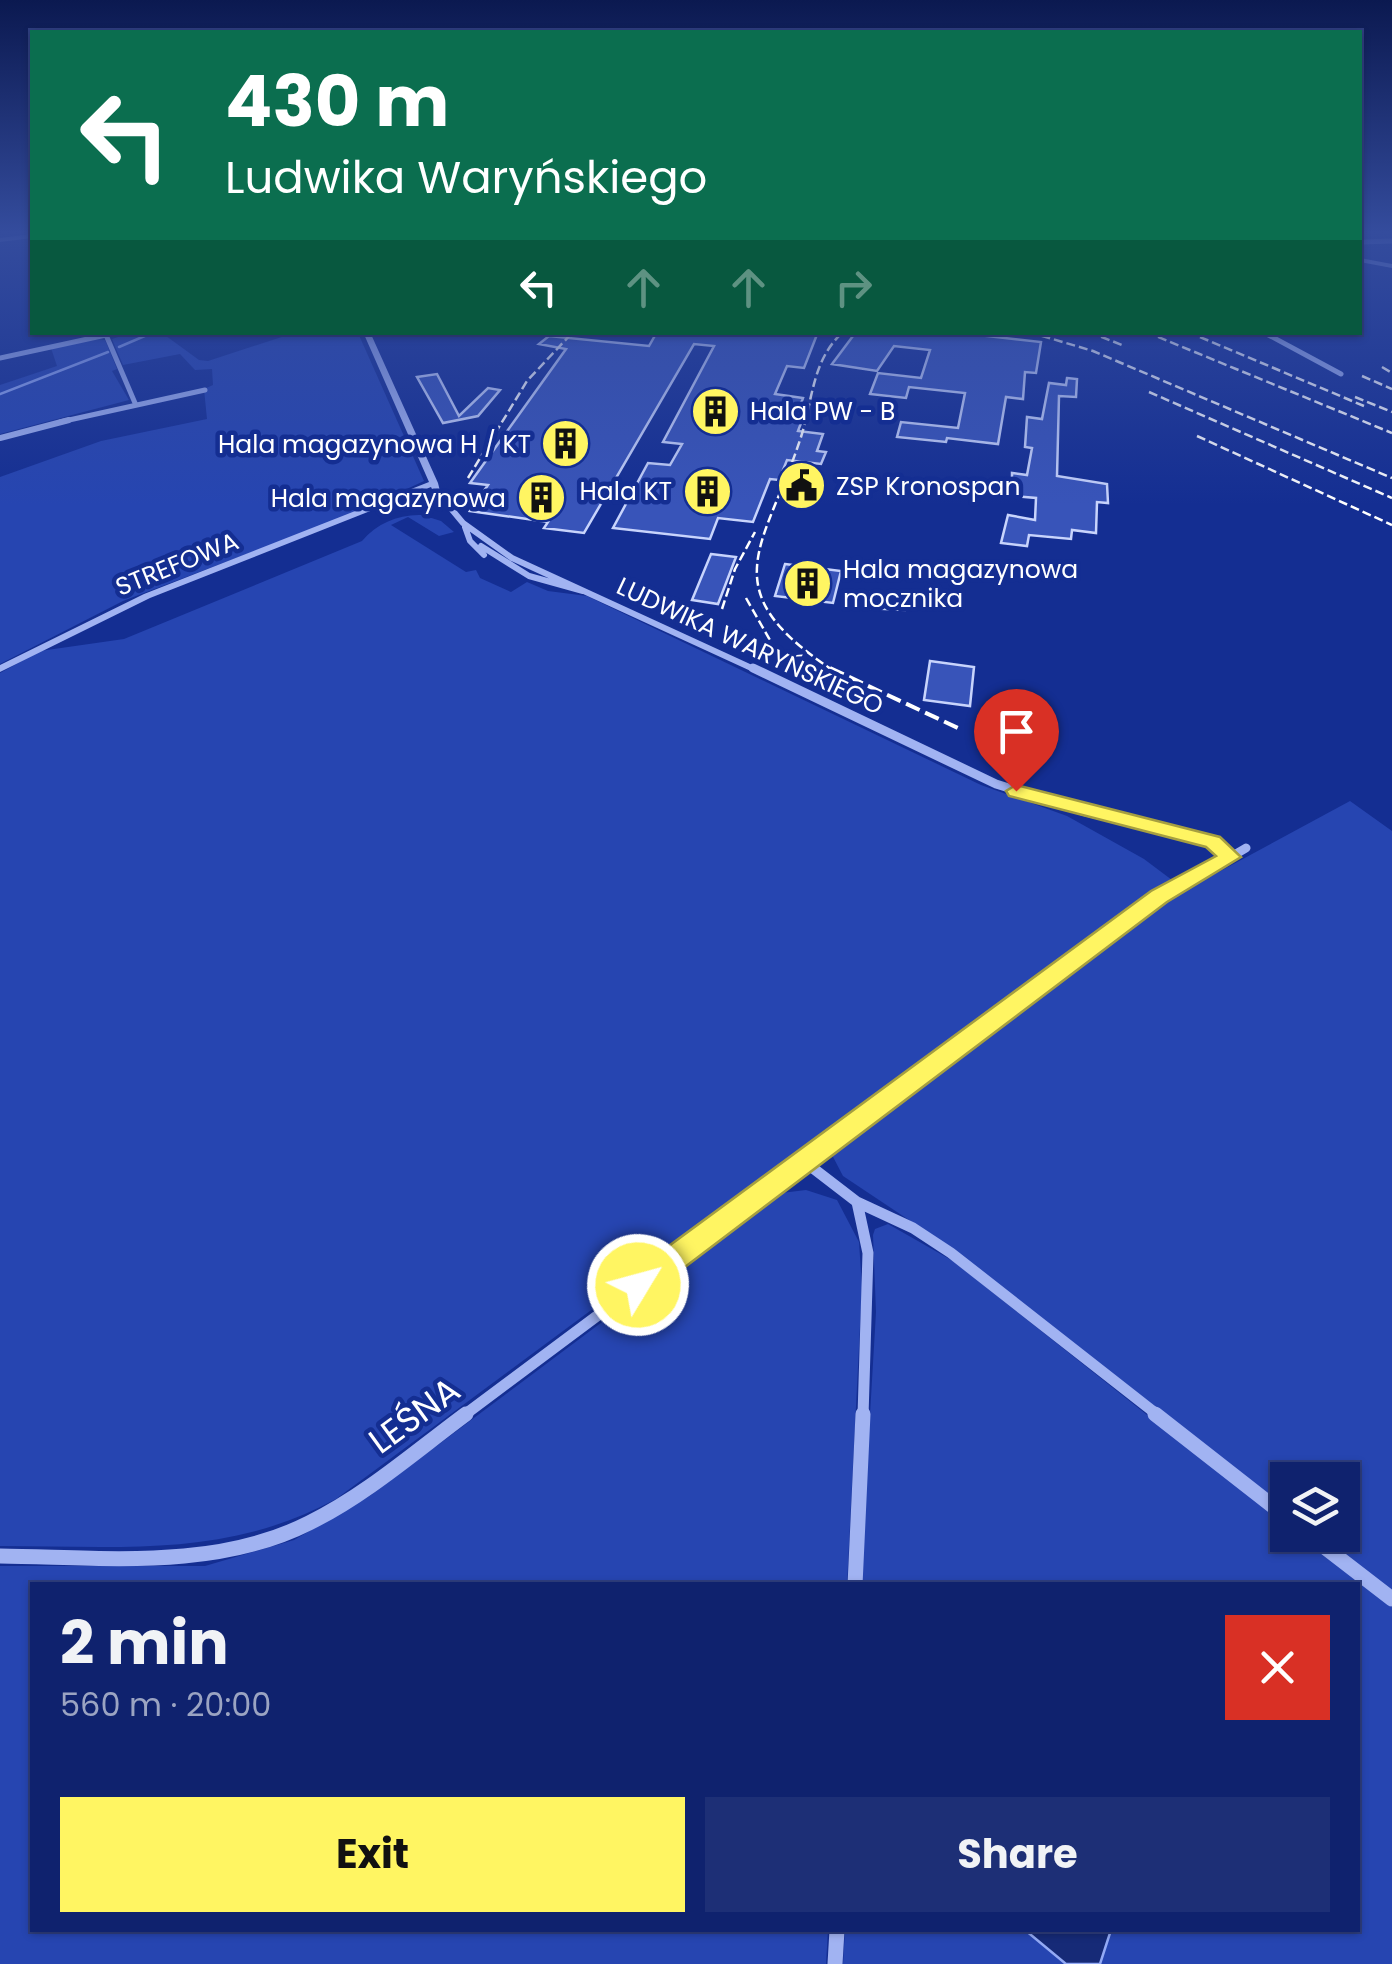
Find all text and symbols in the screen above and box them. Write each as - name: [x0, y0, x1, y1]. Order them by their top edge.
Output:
- text: 430 m: [225, 52, 449, 151]
- icon: left: [60, 70, 190, 200]
- text: Ludwika Waryńskiego: [225, 146, 707, 209]
- icon: left: [511, 260, 566, 315]
- icon: ahead: [616, 260, 671, 315]
- icon: ahead: [721, 260, 776, 315]
- icon: right: [826, 260, 881, 315]
- building icon: Hala PW - B: [689, 385, 741, 437]
- place label: Hala PW - B: [750, 394, 895, 429]
- building icon: Hala magazynowa H / KT: [540, 418, 592, 470]
- place label: Hala magazynowa H / KT: [218, 427, 531, 462]
- public building icon: ZSP Kronospan: [775, 460, 827, 512]
- building icon: Hala KT: [681, 465, 733, 517]
- place label: ZSP Kronospan: [836, 469, 1021, 504]
- building icon: Hala magazynowa: [515, 472, 567, 524]
- place label: Hala KT: [580, 474, 672, 509]
- place label: Hala magazynowa: [271, 481, 506, 516]
- street label: STREFOWA: [110, 523, 244, 605]
- place label: Hala magazynowa mocznika: [843, 552, 1078, 616]
- building icon: Hala magazynowa mocznika: [782, 557, 834, 609]
- street label: LUDWIKA WARYŃSKIEGO: [611, 569, 889, 723]
- pin: [974, 689, 1059, 792]
- icon: arrive: [989, 704, 1044, 759]
- position arrow: [586, 1233, 690, 1337]
- street label: LEŚNA: [358, 1365, 470, 1465]
- map controls: [1270, 1462, 1360, 1552]
- button: layers: [1270, 1462, 1360, 1552]
- text: 2 min: [60, 1601, 229, 1685]
- button: close: [1225, 1615, 1330, 1720]
- text: 560 m · 20:00: [60, 1682, 271, 1727]
- button: Exit: [60, 1797, 685, 1912]
- button: Share: [705, 1797, 1330, 1912]

